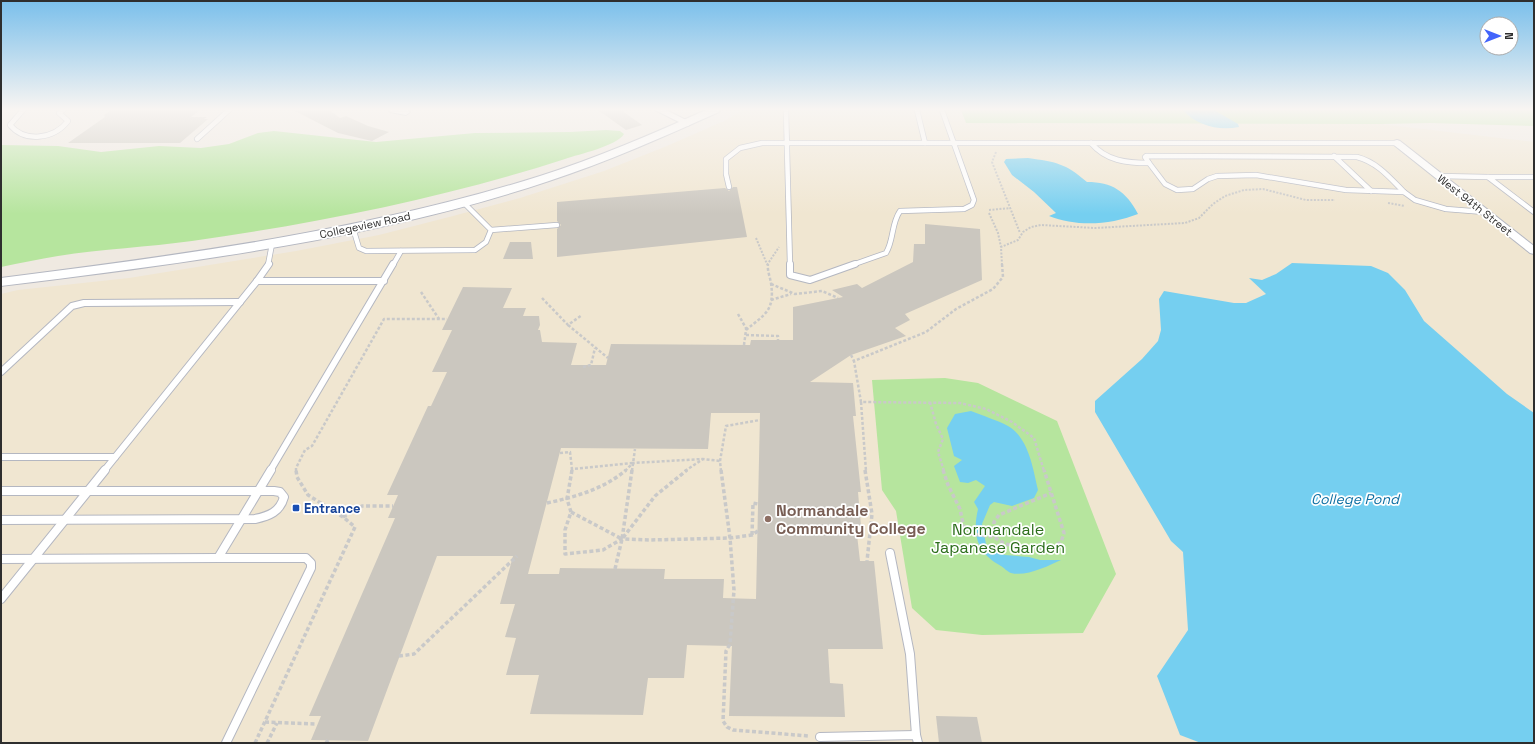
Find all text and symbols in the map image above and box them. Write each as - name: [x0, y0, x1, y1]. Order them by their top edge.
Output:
- north arrow: [1479, 16, 1519, 56]
- text: N: [1502, 32, 1516, 40]
- street label: West 94th Street: [1435, 171, 1515, 239]
- street label: Collegeview Road: [318, 209, 412, 241]
- water label: College Pond: [1311, 490, 1401, 508]
- place label: Entrance: [304, 500, 361, 517]
- place label: Normandale Community College: [776, 500, 926, 539]
- marker: Entrance: [291, 503, 301, 513]
- marker: Normandale Community College: [763, 514, 773, 524]
- park label: Normandale Japanese Garden: [931, 519, 1065, 558]

